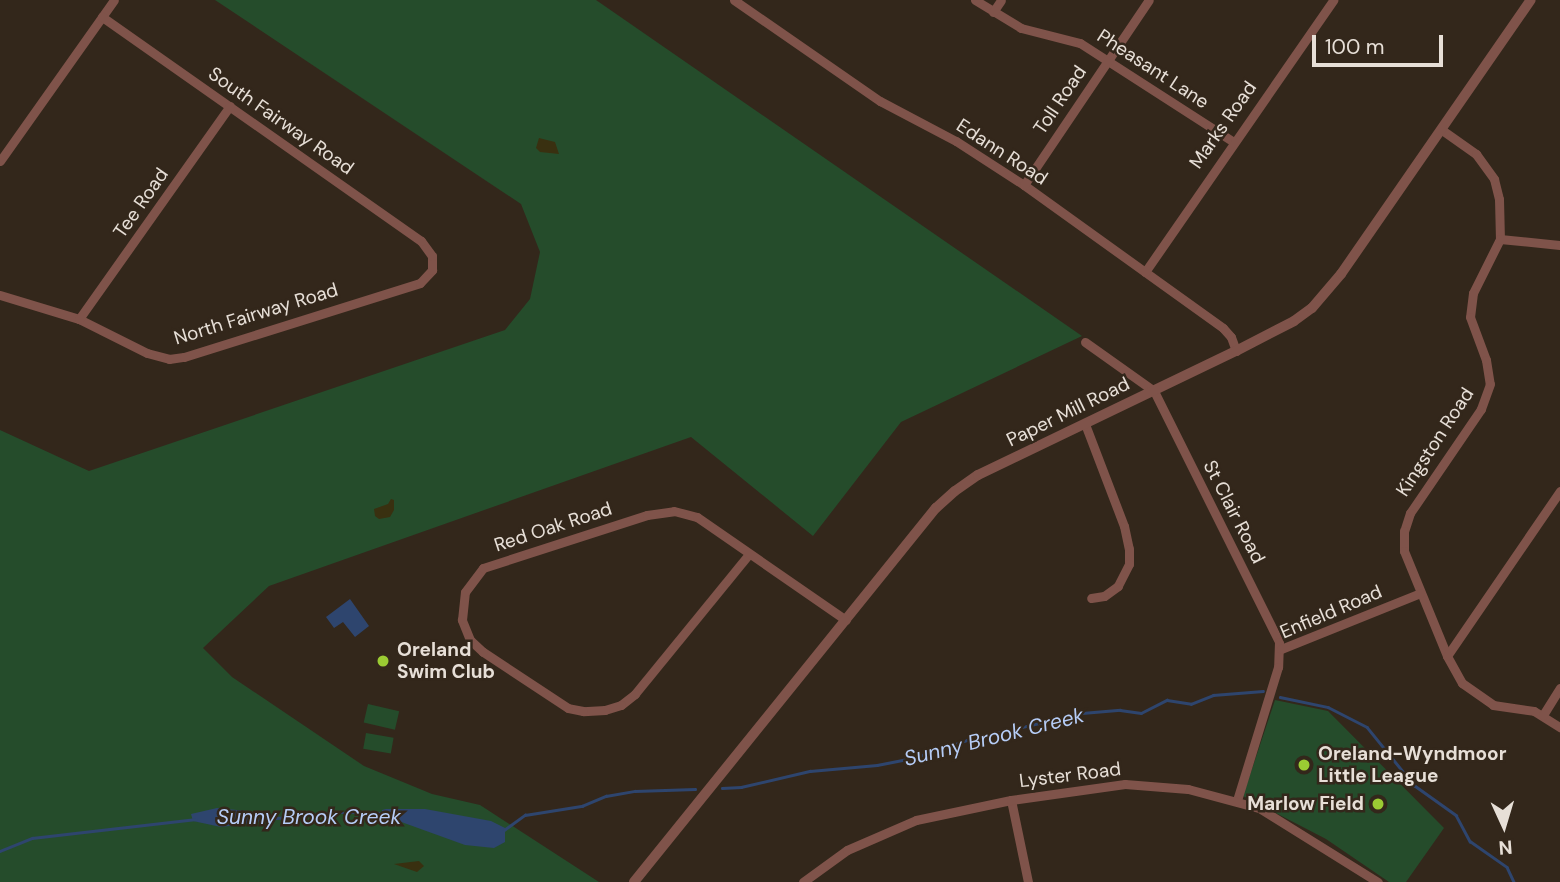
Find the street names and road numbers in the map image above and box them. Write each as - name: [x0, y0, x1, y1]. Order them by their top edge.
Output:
- street label: Pheasant Lane: [1093, 24, 1213, 114]
- street label: Toll Road: [1029, 61, 1091, 139]
- street label: South Fairway Road: [204, 62, 358, 180]
- street label: Marks Road: [1185, 77, 1261, 173]
- street label: Edann Road: [952, 114, 1052, 190]
- street label: Tee Road: [109, 164, 173, 242]
- street label: North Fairway Road: [171, 278, 341, 350]
- street label: Paper Mill Road: [1003, 372, 1133, 452]
- street label: Kingston Road: [1391, 383, 1479, 501]
- street label: St Clair Road: [1198, 457, 1270, 567]
- street label: Red Oak Road: [491, 497, 615, 557]
- street label: Enfield Road: [1277, 580, 1385, 644]
- street label: Lyster Road: [1018, 757, 1122, 793]

